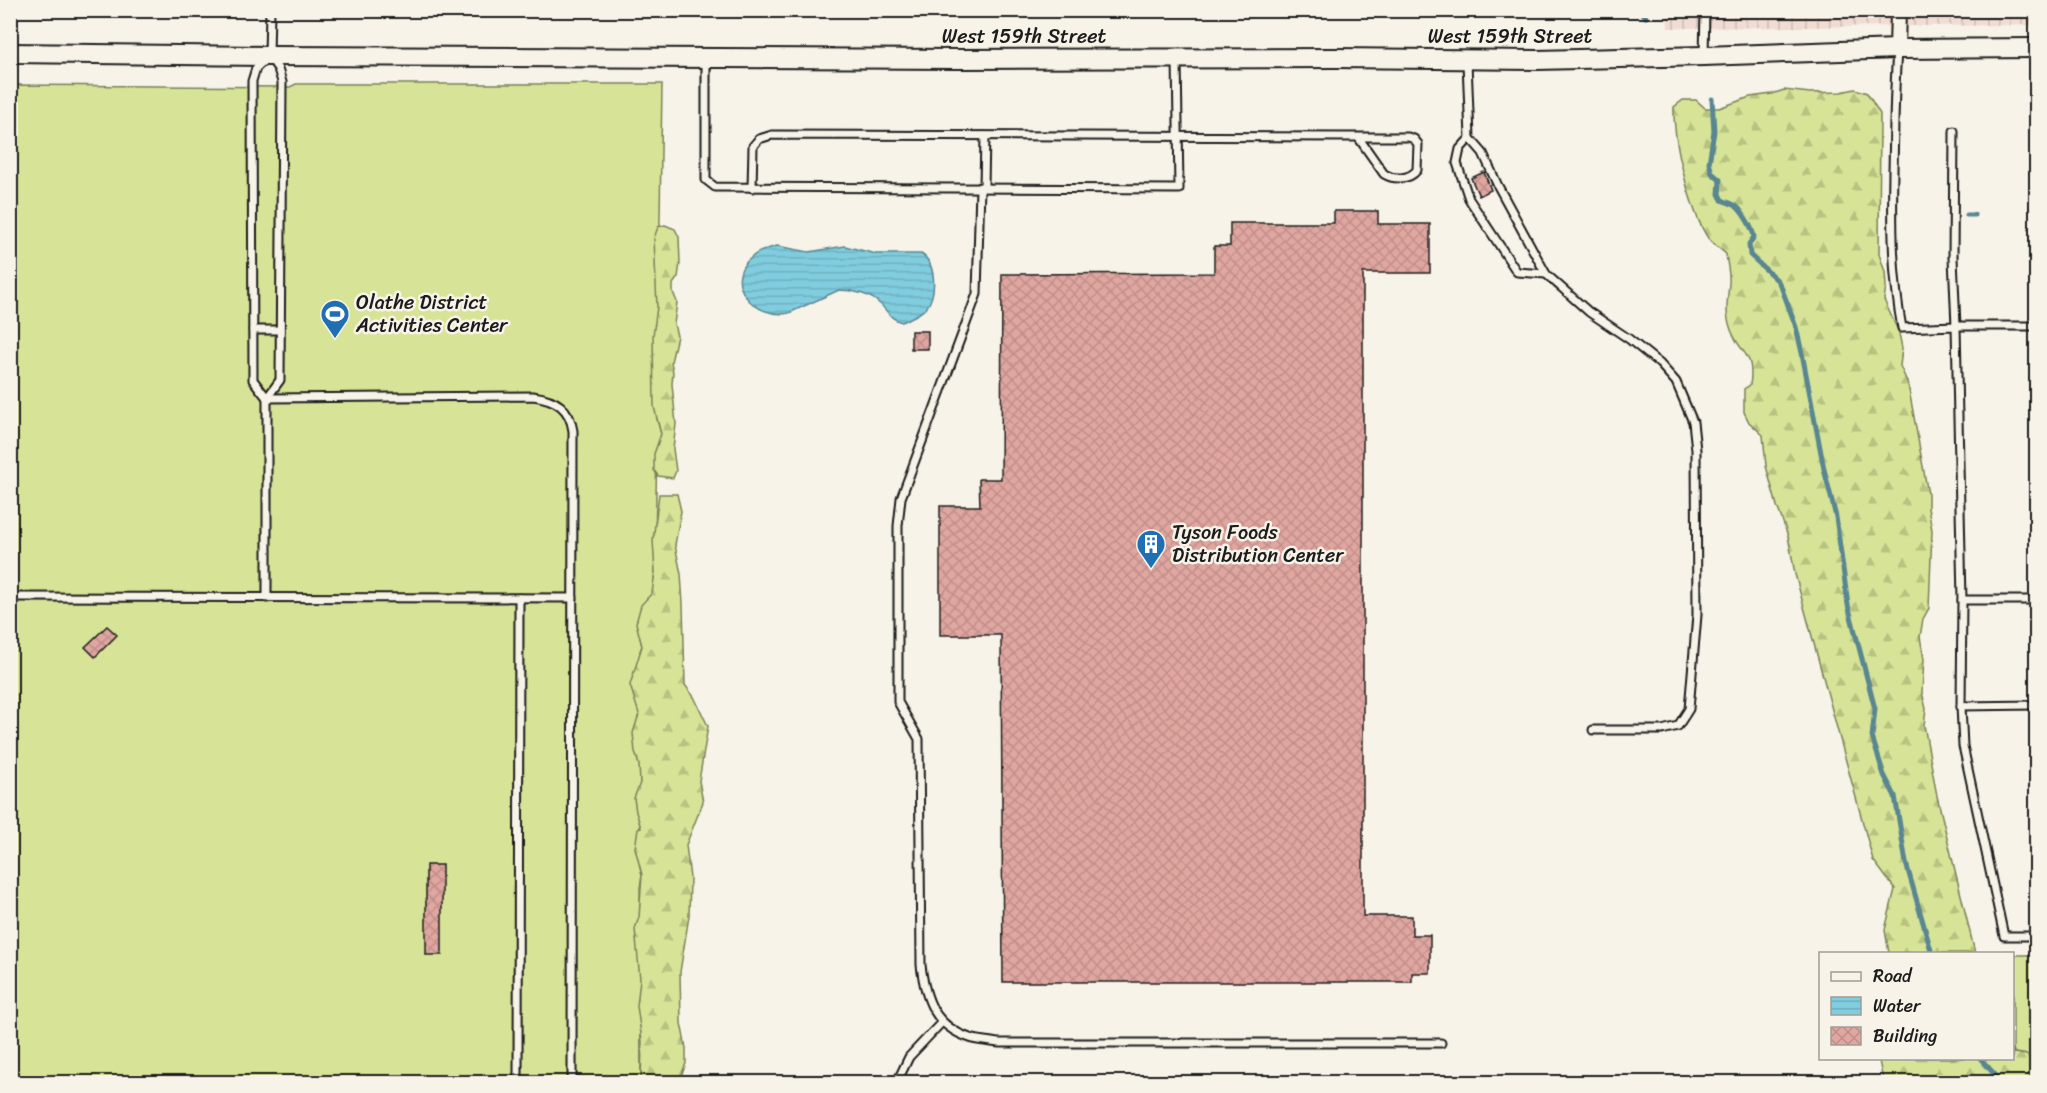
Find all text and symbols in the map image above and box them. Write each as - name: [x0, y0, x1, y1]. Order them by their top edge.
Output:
- street label: West 159th Street: [942, 19, 1106, 54]
- street label: West 159th Street: [1428, 19, 1592, 54]
- place label: Olathe District Activities Center: [355, 285, 509, 343]
- sports icon: Olathe District Activities Center: [319, 298, 351, 340]
- place label: Tyson Foods Distribution Center: [1172, 515, 1344, 573]
- building icon: Tyson Foods Distribution Center: [1135, 528, 1167, 570]
- legend: [1819, 952, 2014, 1060]
- text: Road: [1873, 960, 1913, 992]
- text: Water: [1873, 990, 1922, 1022]
- text: Building: [1873, 1020, 1937, 1052]

